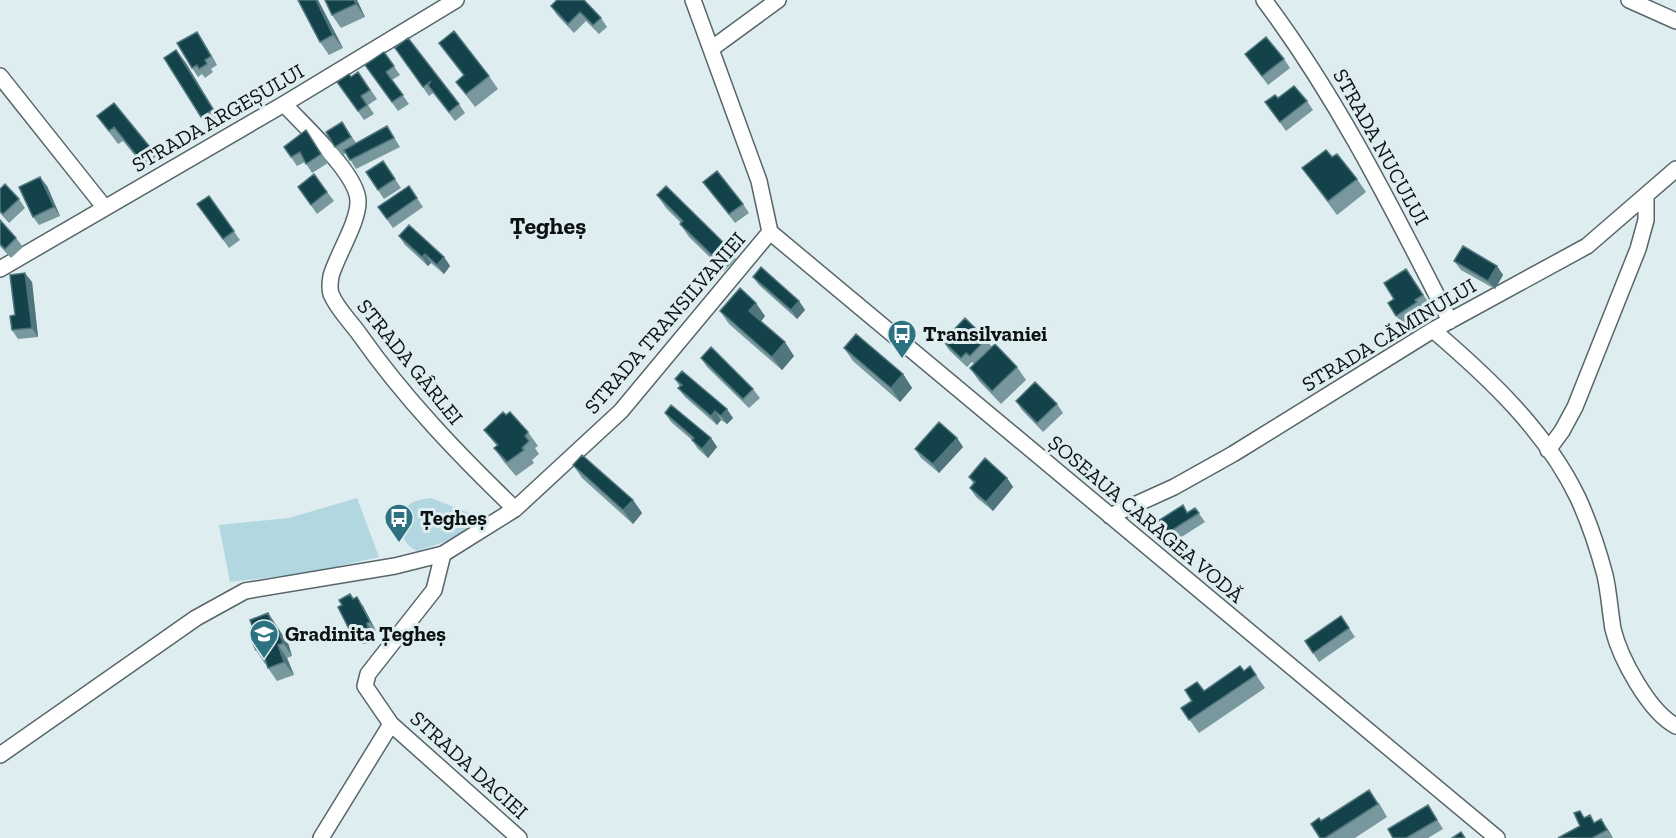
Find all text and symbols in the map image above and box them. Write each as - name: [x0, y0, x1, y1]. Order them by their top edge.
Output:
- street label: STRADA ARGEȘULUI: [127, 58, 308, 177]
- street label: STRADA NUCULUI: [1328, 64, 1435, 229]
- district label: Țegheș: [510, 211, 586, 240]
- street label: STRADA TRANSILVANIEI: [579, 227, 750, 419]
- street label: STRADA CĂMINULUI: [1297, 273, 1480, 396]
- street label: STRADA GÂRLEI: [352, 294, 469, 429]
- bus stop icon: Transilvaniei: [886, 318, 918, 360]
- place label: Transilvaniei: [923, 321, 1047, 346]
- street label: ȘOSEAUA CARAGEA VODĂ: [1044, 430, 1249, 608]
- bus stop icon: Țegheș: [383, 502, 415, 544]
- place label: Țegheș: [420, 505, 487, 530]
- school or university icon: Gradinita Țegheș: [248, 618, 280, 660]
- place label: Gradinita Țegheș: [285, 621, 446, 646]
- street label: STRADA DACIEI: [405, 705, 533, 824]

